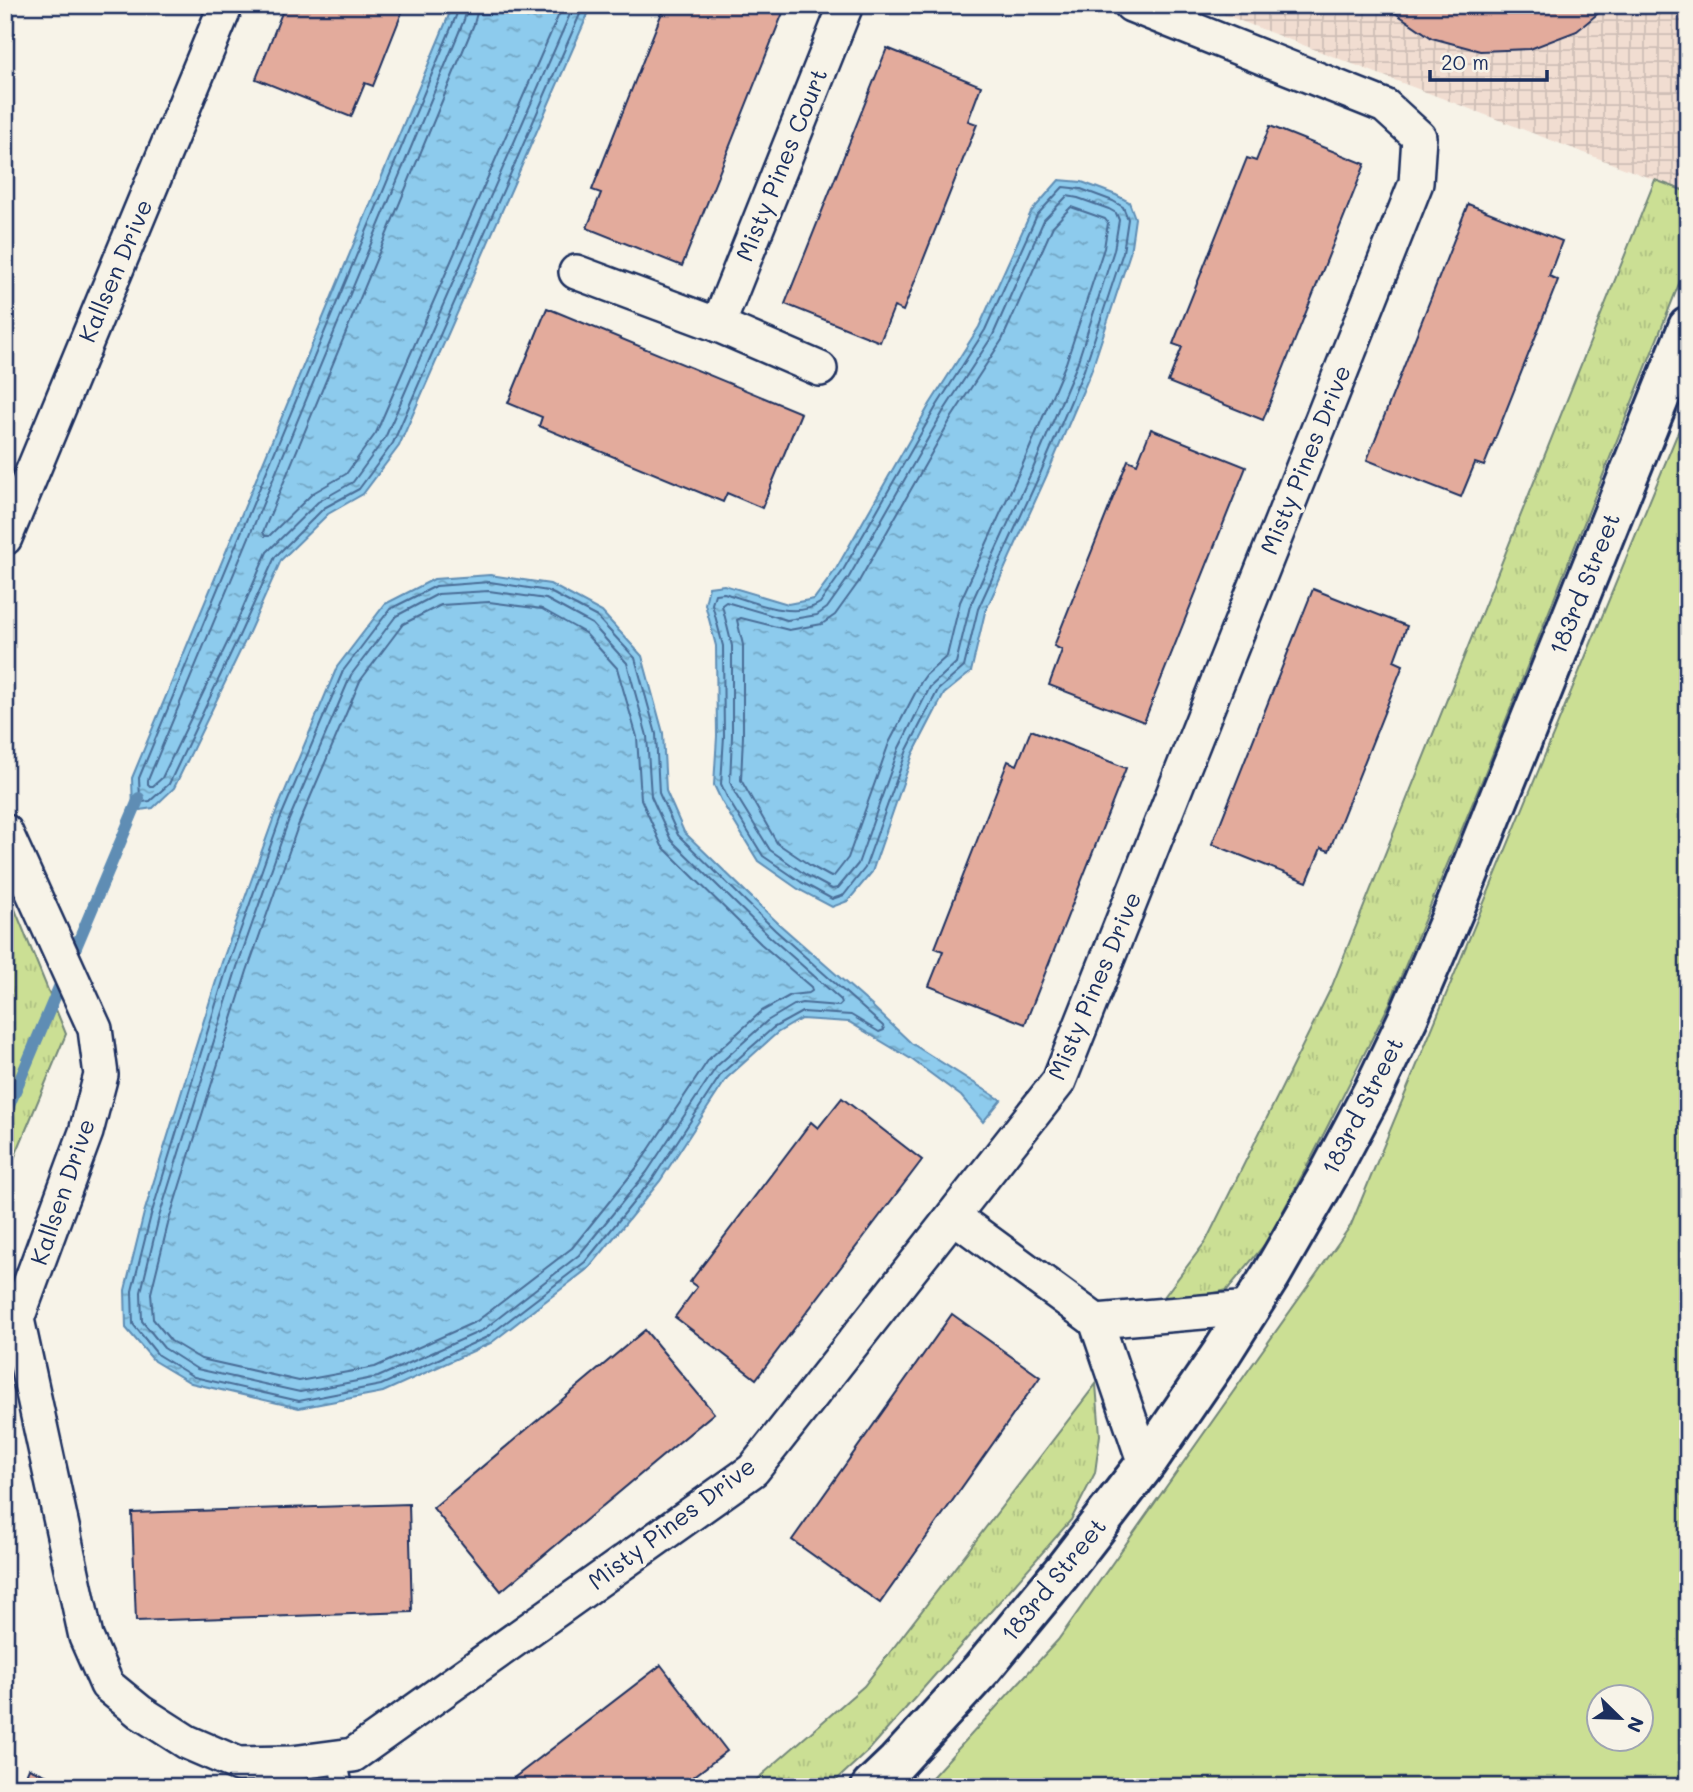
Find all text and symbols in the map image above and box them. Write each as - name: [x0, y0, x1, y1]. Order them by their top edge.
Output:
- scale bar: [1430, 38, 1548, 82]
- text: 20 m: [1441, 48, 1489, 75]
- street label: Misty Pines Court: [728, 63, 833, 266]
- street label: Kallsen Drive: [71, 194, 159, 347]
- street label: Misty Pines Drive: [1252, 360, 1357, 559]
- street label: 183rd Street: [1541, 508, 1626, 659]
- street label: Misty Pines Drive: [1040, 886, 1147, 1084]
- street label: 183rd Street: [1314, 1031, 1410, 1179]
- street label: Kallsen Drive: [22, 1114, 101, 1269]
- street label: Misty Pines Drive: [581, 1450, 761, 1596]
- street label: 183rd Street: [993, 1511, 1112, 1647]
- north arrow: [1584, 1684, 1654, 1754]
- text: N: [1622, 1713, 1650, 1736]

